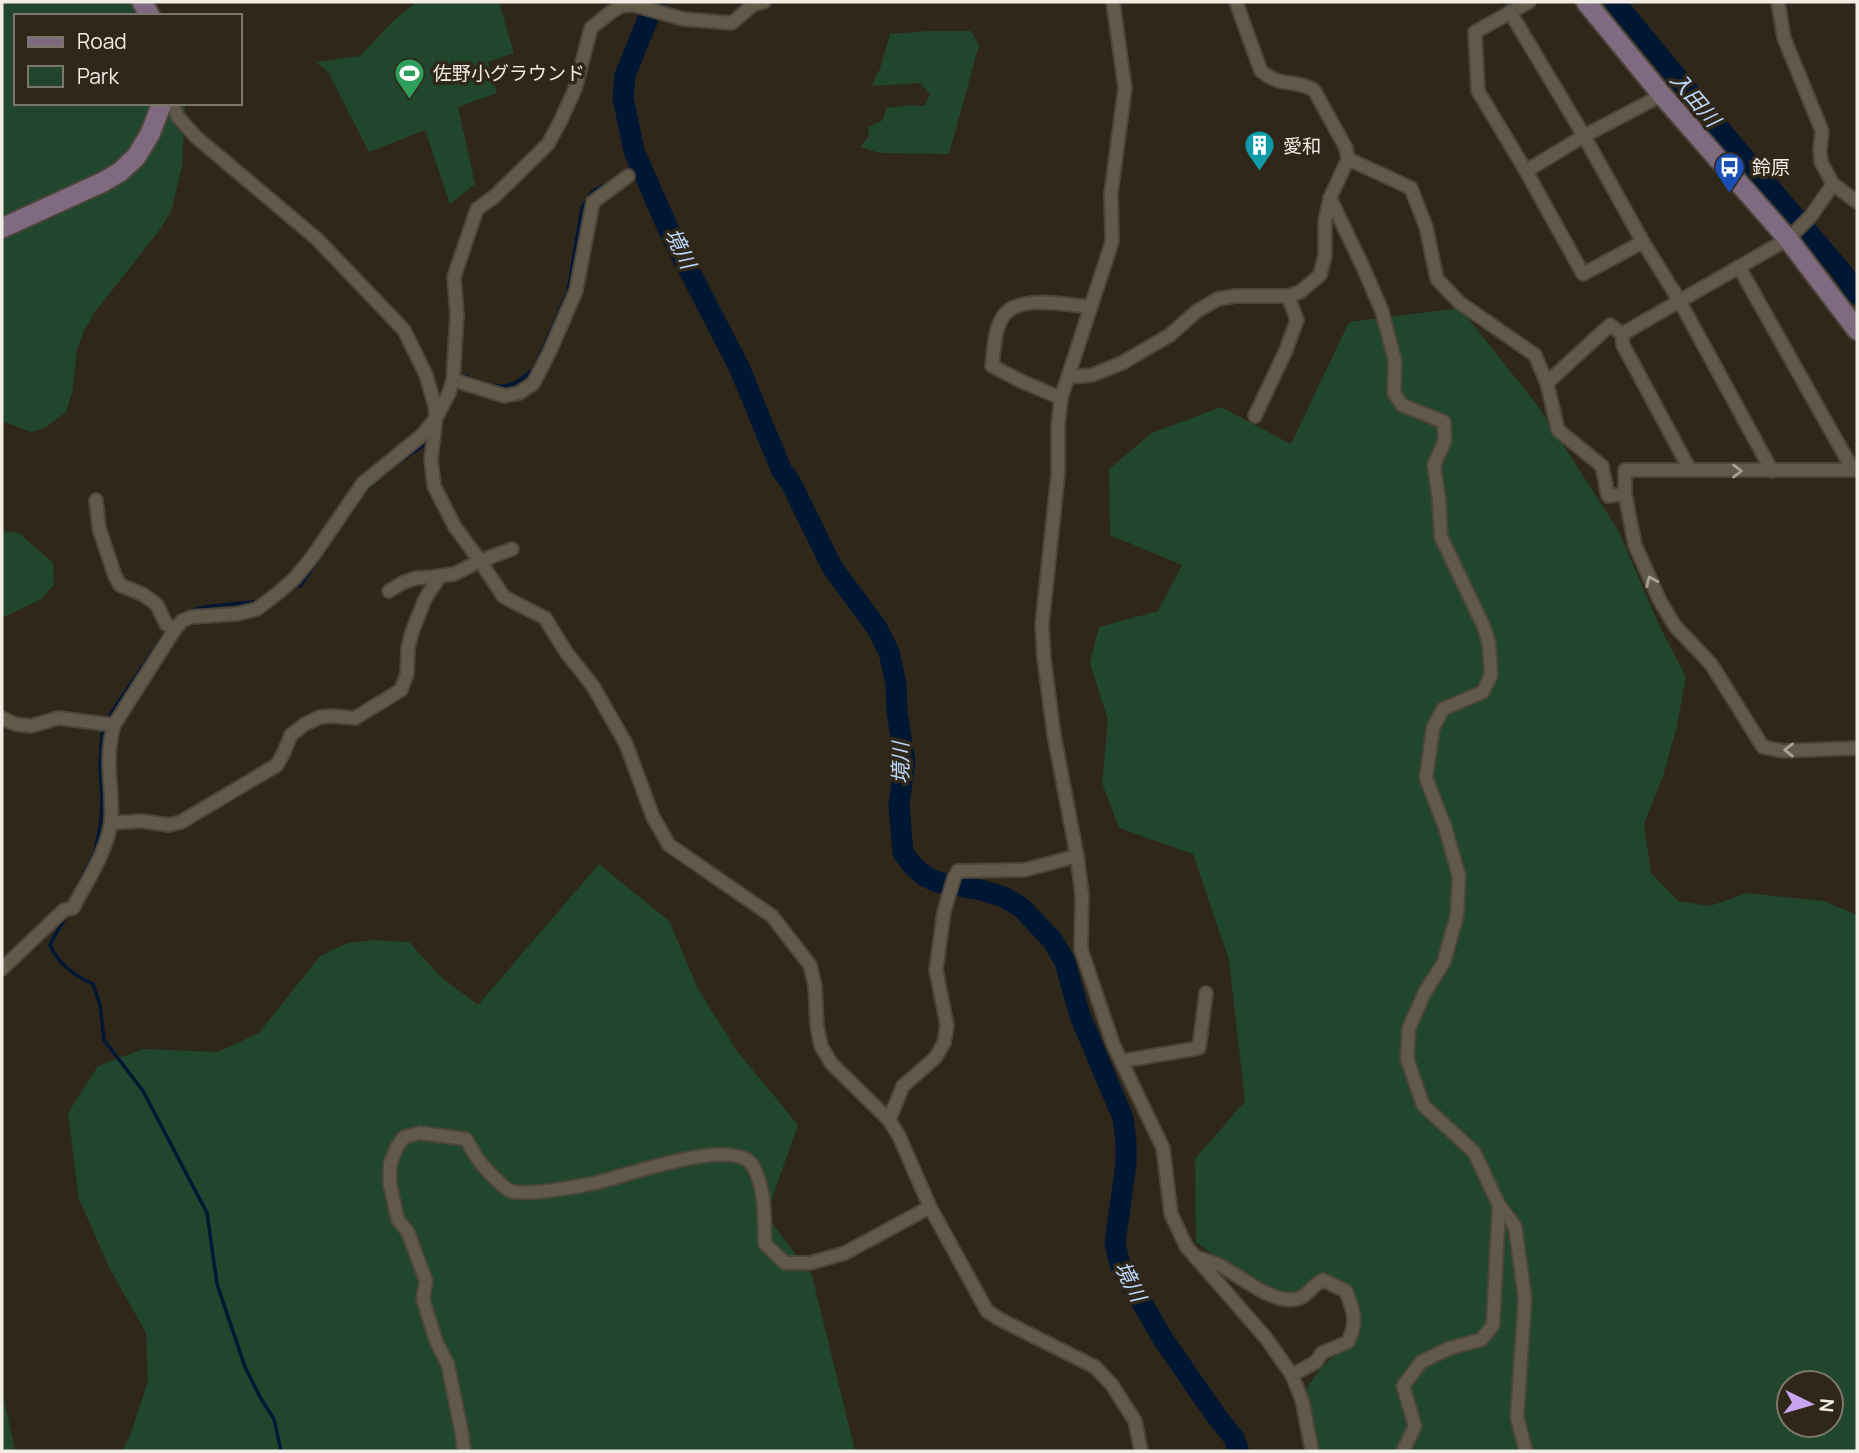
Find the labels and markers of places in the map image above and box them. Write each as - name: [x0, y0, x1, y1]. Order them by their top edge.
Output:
- sports icon: 佐野小グラウンド: [393, 56, 427, 100]
- place label: 佐野小グラウンド: [433, 60, 585, 86]
- building icon: 愛和: [1243, 129, 1277, 173]
- place label: 愛和: [1283, 133, 1321, 159]
- bus stop icon: 鈴原: [1712, 150, 1746, 194]
- place label: 鈴原: [1752, 154, 1790, 180]

